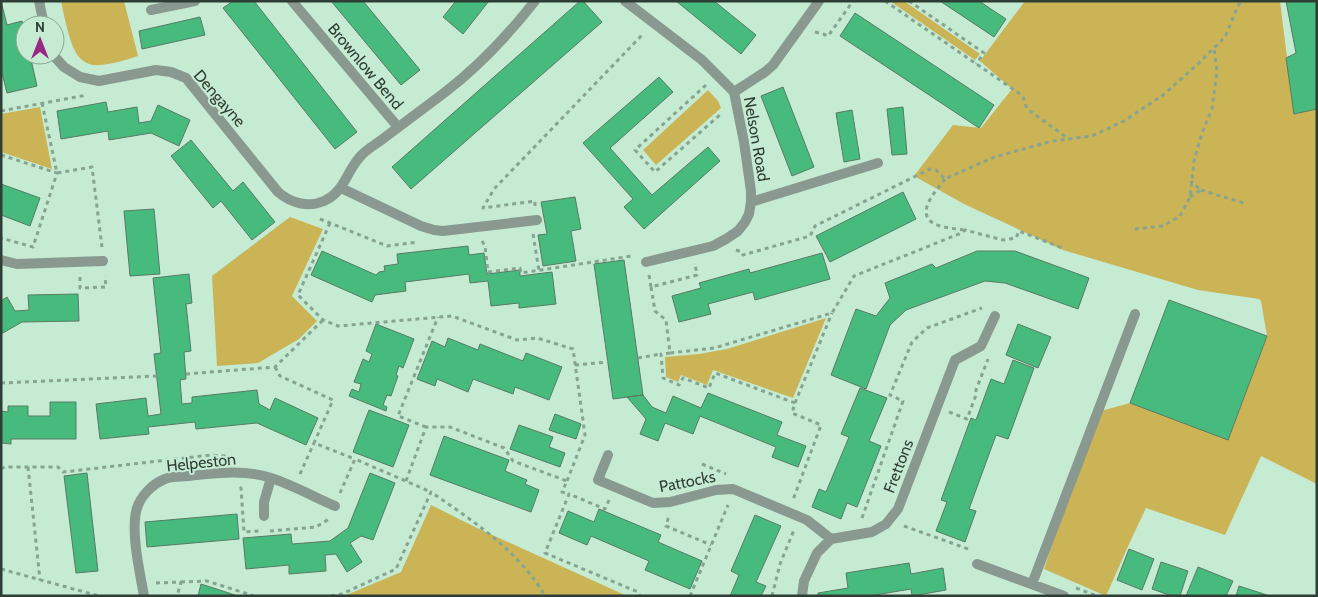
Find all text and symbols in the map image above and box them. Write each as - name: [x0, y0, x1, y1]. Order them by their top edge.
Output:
- north arrow: [15, 15, 65, 65]
- text: N: [35, 18, 45, 36]
- street label: Brownlow Bend: [324, 19, 407, 113]
- street label: Dengayne: [190, 66, 249, 131]
- street label: Nelson Road: [740, 95, 773, 183]
- street label: Frettons: [880, 436, 917, 496]
- street label: Helpeston: [165, 449, 237, 476]
- street label: Pattocks: [657, 467, 717, 496]

